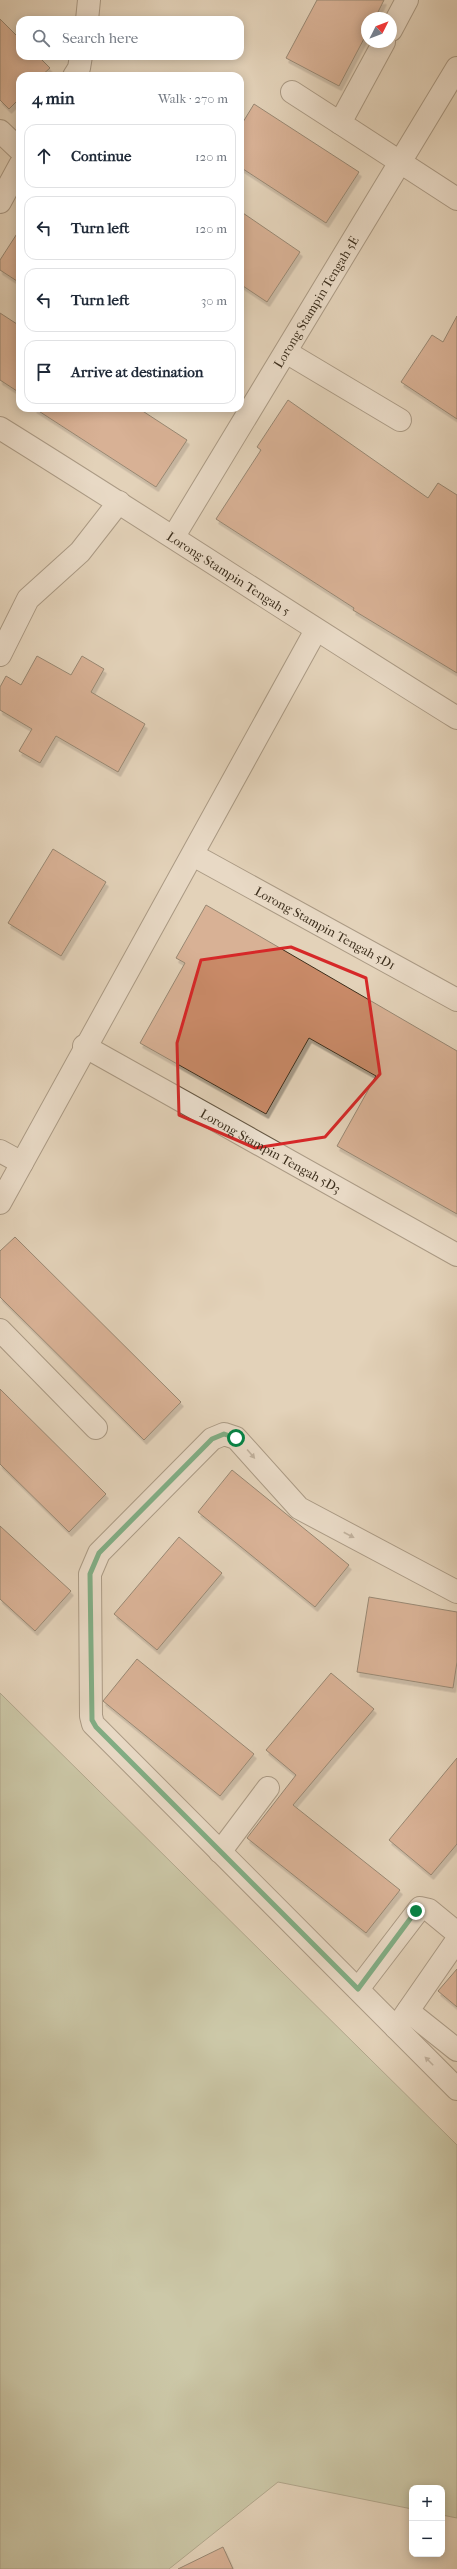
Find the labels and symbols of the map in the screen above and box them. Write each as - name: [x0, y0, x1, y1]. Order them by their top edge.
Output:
- north arrow: [361, 12, 397, 48]
- street label: Lorong Stampin Tengah 5E: [271, 233, 362, 370]
- street label: Lorong Stampin Tengah 5: [164, 529, 293, 619]
- street label: Lorong Stampin Tengah 5D1: [252, 884, 398, 973]
- street label: Lorong Stampin Tengah 5D3: [198, 1106, 343, 1196]
- route start: [227, 1429, 245, 1447]
- one-way arrow: [246, 1449, 255, 1459]
- one-way arrow: [343, 1532, 355, 1538]
- route end: [407, 1902, 425, 1920]
- one-way arrow: [425, 2056, 434, 2066]

